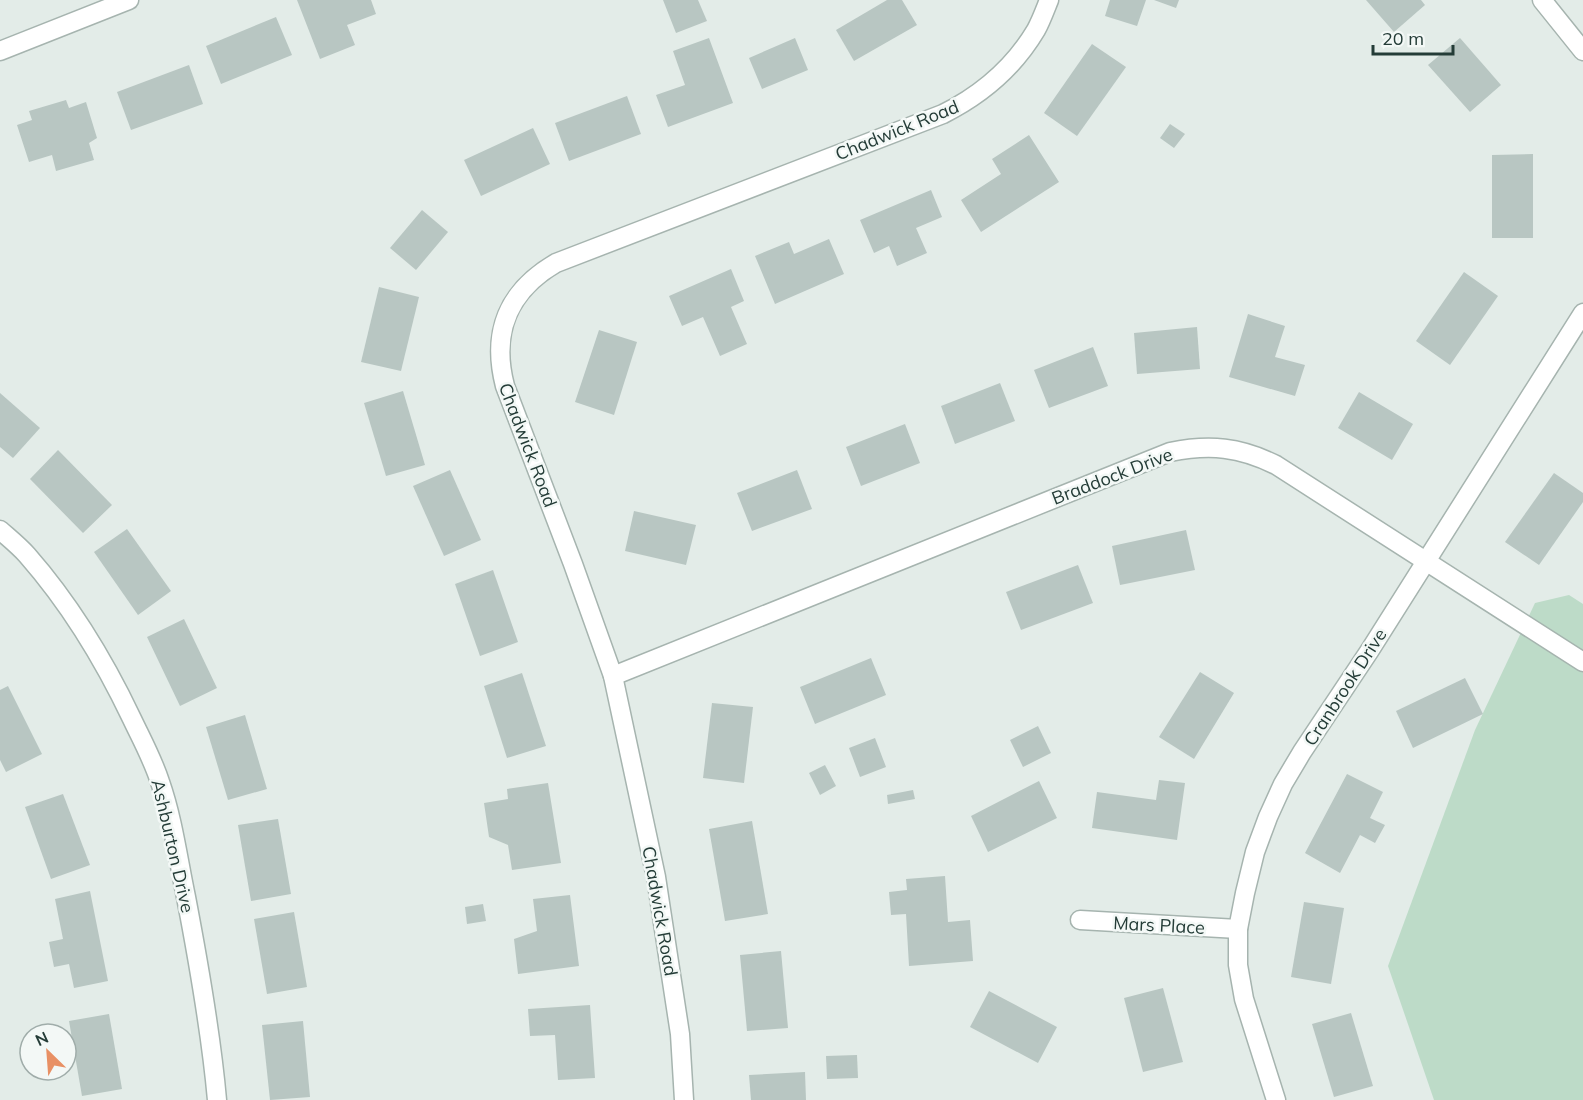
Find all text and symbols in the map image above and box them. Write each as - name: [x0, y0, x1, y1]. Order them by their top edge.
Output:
- scale bar: [1373, 18, 1452, 56]
- text: 20 m: [1382, 27, 1424, 50]
- street label: Chadwick Road: [832, 95, 962, 165]
- street label: Chadwick Road: [494, 380, 562, 510]
- street label: Braddock Drive: [1048, 442, 1176, 510]
- street label: Cranbrook Drive: [1299, 624, 1391, 750]
- street label: Ashburton Drive: [146, 777, 200, 915]
- street label: Chadwick Road: [637, 844, 683, 978]
- street label: Mars Place: [1113, 911, 1205, 939]
- north arrow: [18, 1022, 78, 1082]
- text: N: [32, 1027, 51, 1050]

